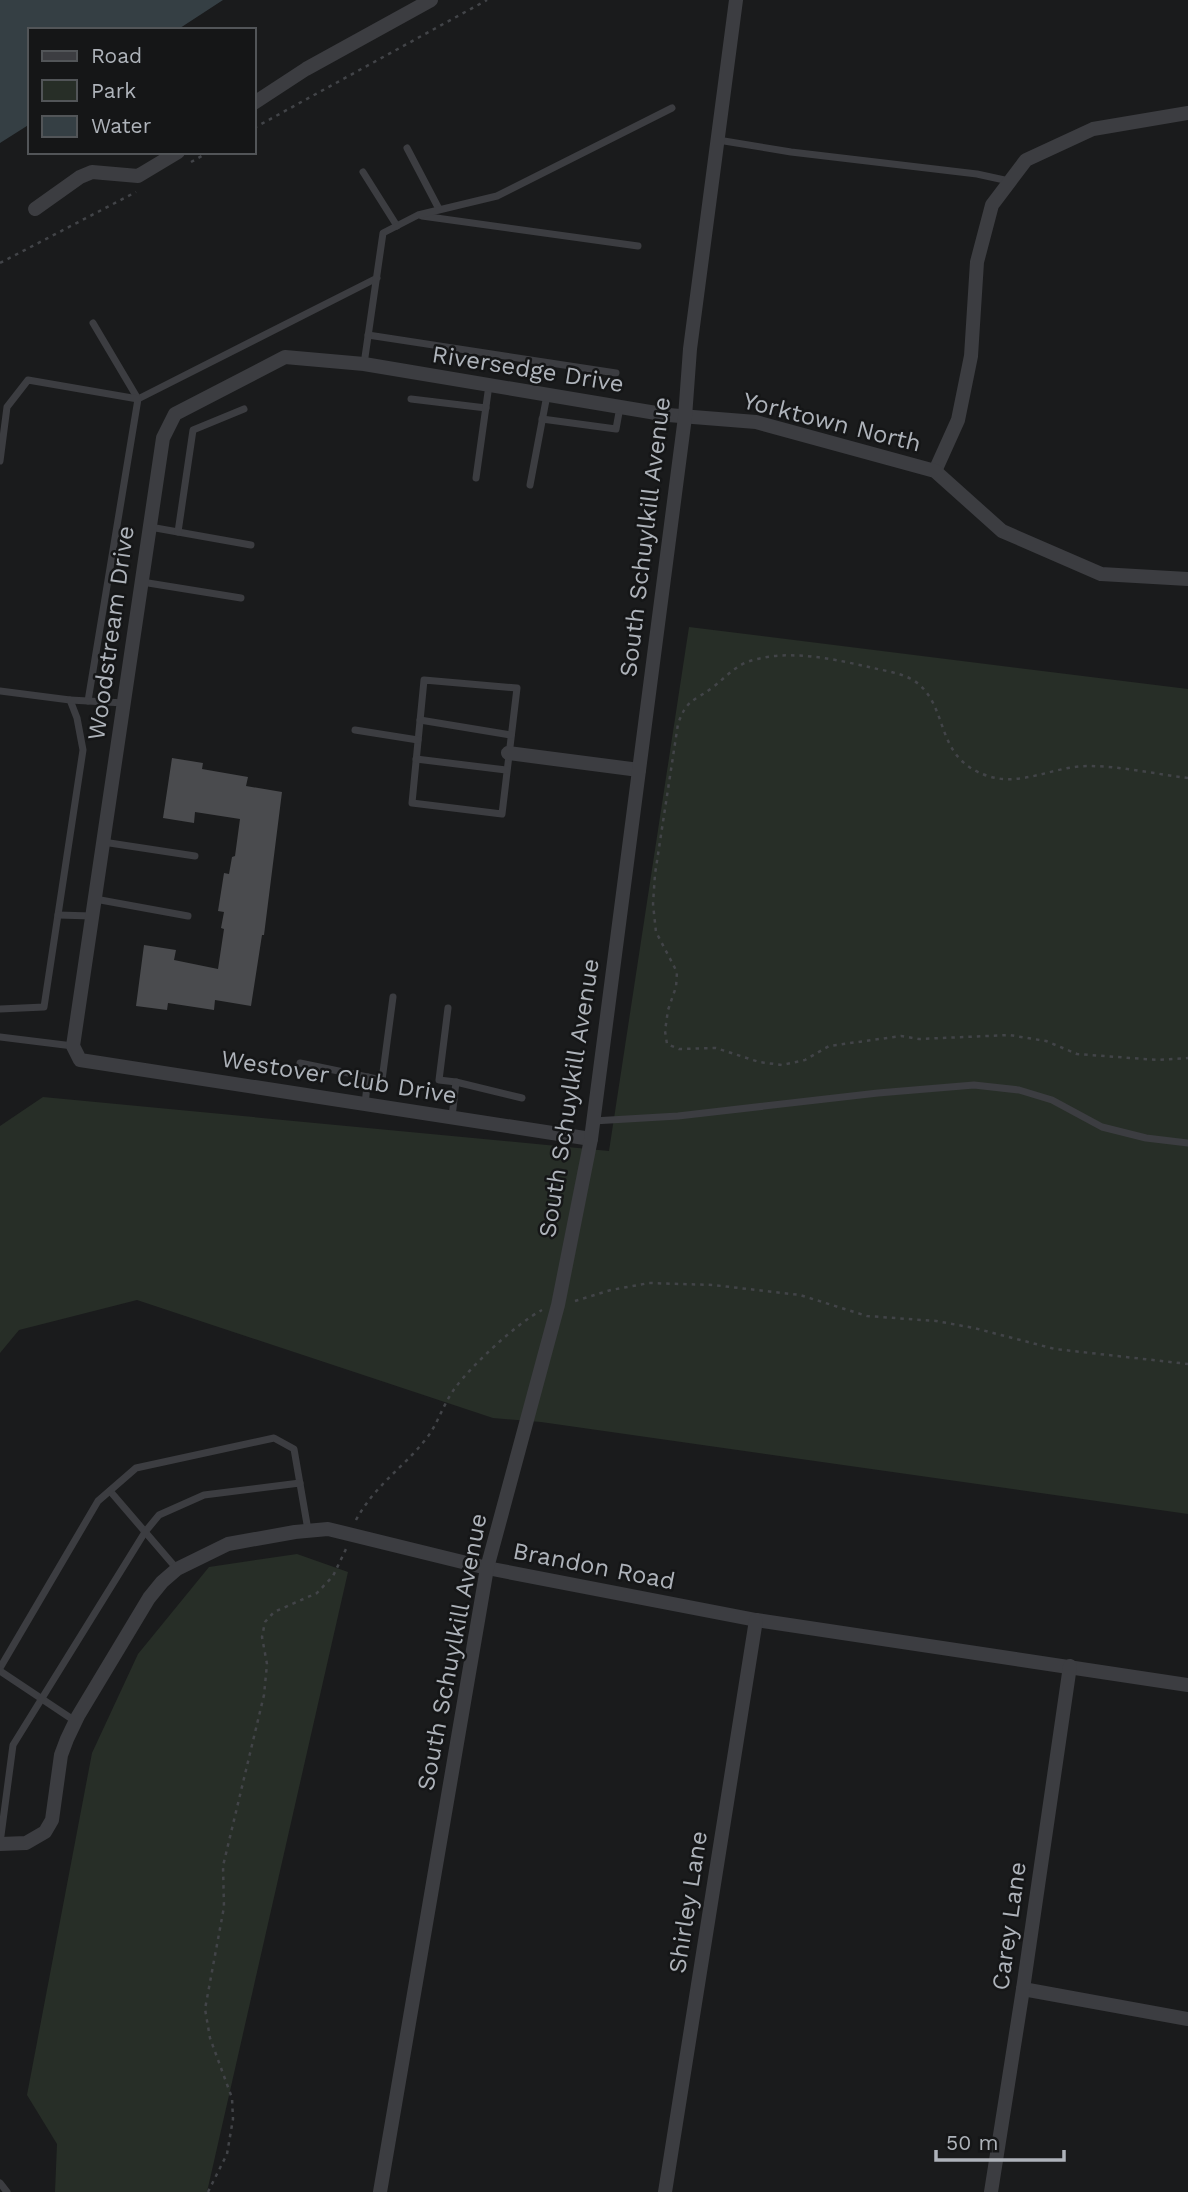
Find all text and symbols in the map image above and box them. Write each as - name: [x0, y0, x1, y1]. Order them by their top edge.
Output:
- legend: [28, 28, 256, 154]
- text: Road: [91, 43, 142, 68]
- text: Park: [91, 78, 136, 103]
- text: Water: [91, 113, 152, 138]
- street label: Riversedge Drive: [430, 340, 626, 398]
- street label: Yorktown North: [740, 386, 924, 458]
- street label: South Schuylkill Avenue: [614, 395, 676, 679]
- street label: Woodstream Drive: [82, 524, 140, 742]
- street label: South Schuylkill Avenue: [533, 957, 605, 1239]
- street label: Westover Club Drive: [219, 1045, 459, 1109]
- street label: South Schuylkill Avenue: [411, 1511, 493, 1793]
- street label: Brandon Road: [511, 1537, 677, 1595]
- street label: Shirley Lane: [663, 1829, 713, 1975]
- street label: Carey Lane: [986, 1860, 1032, 1992]
- scale bar: [936, 2118, 1064, 2162]
- text: 50 m: [946, 2130, 998, 2155]

